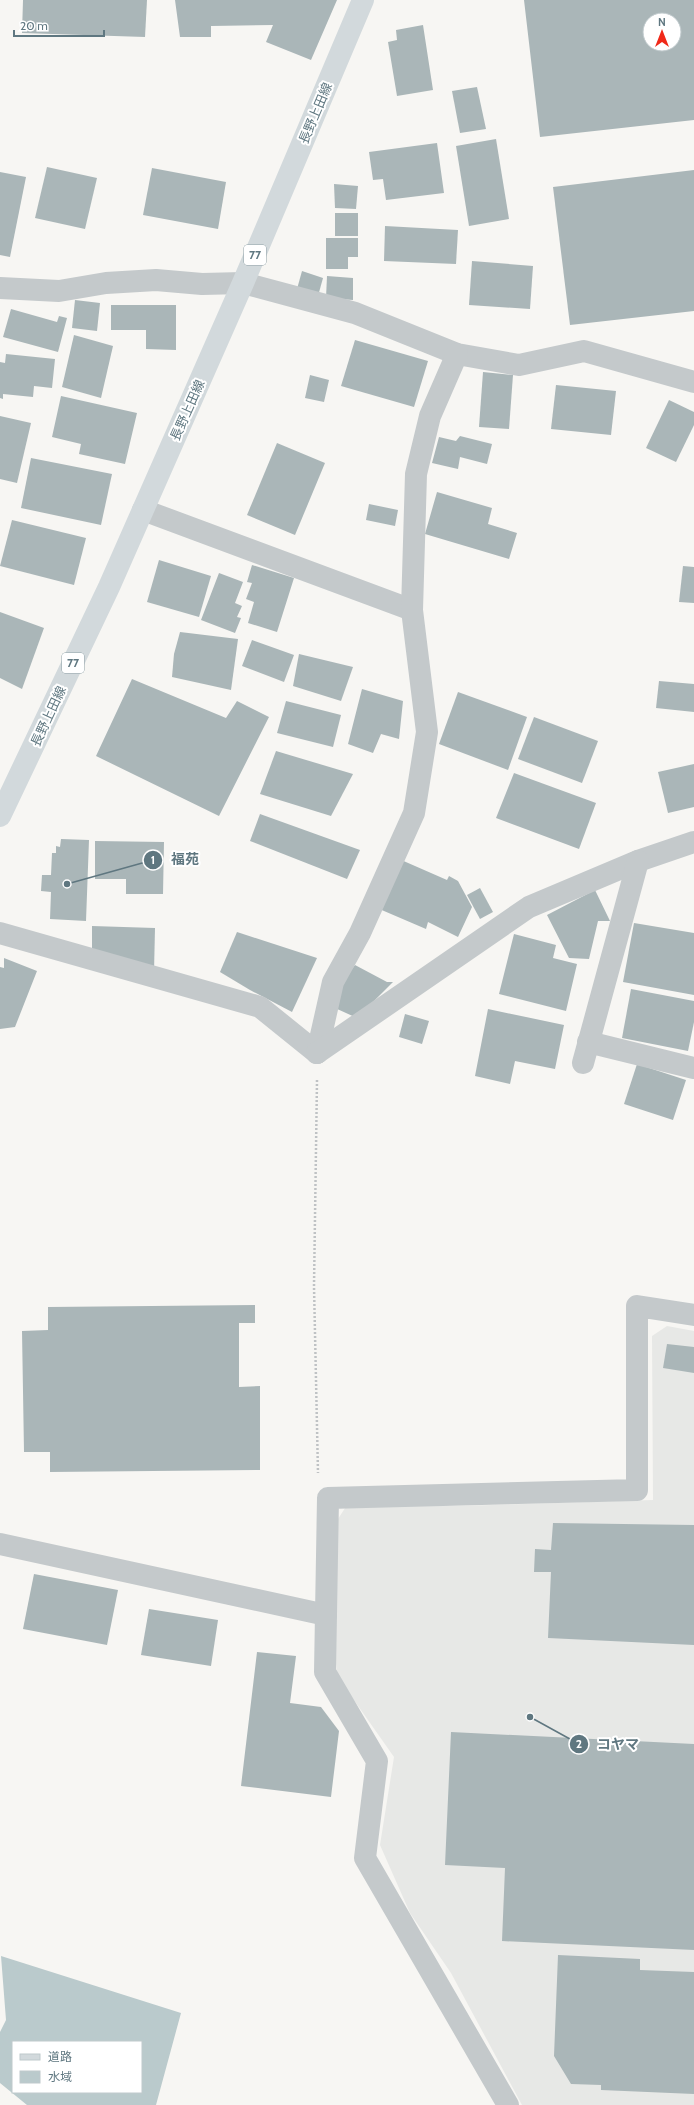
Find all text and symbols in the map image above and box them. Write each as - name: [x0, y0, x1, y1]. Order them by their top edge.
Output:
- scale bar: [14, 12, 104, 38]
- north arrow: [642, 12, 682, 52]
- text: N: [658, 15, 666, 29]
- text: 20 m: [20, 18, 48, 33]
- street label: 長野上田線: [295, 80, 335, 146]
- road number: 77: [244, 245, 266, 265]
- street label: 長野上田線: [166, 377, 208, 443]
- road number: 77: [62, 653, 84, 673]
- street label: 長野上田線: [27, 683, 69, 749]
- callout: 福苑: [143, 847, 207, 873]
- text: 福苑: [171, 850, 199, 868]
- text: 1: [151, 852, 155, 867]
- callout: コヤマ: [569, 1731, 647, 1757]
- text: コヤマ: [597, 1735, 639, 1753]
- text: 2: [576, 1736, 582, 1751]
- legend: [12, 2041, 142, 2093]
- text: 道路: [48, 2049, 72, 2064]
- text: 水域: [48, 2069, 72, 2084]

